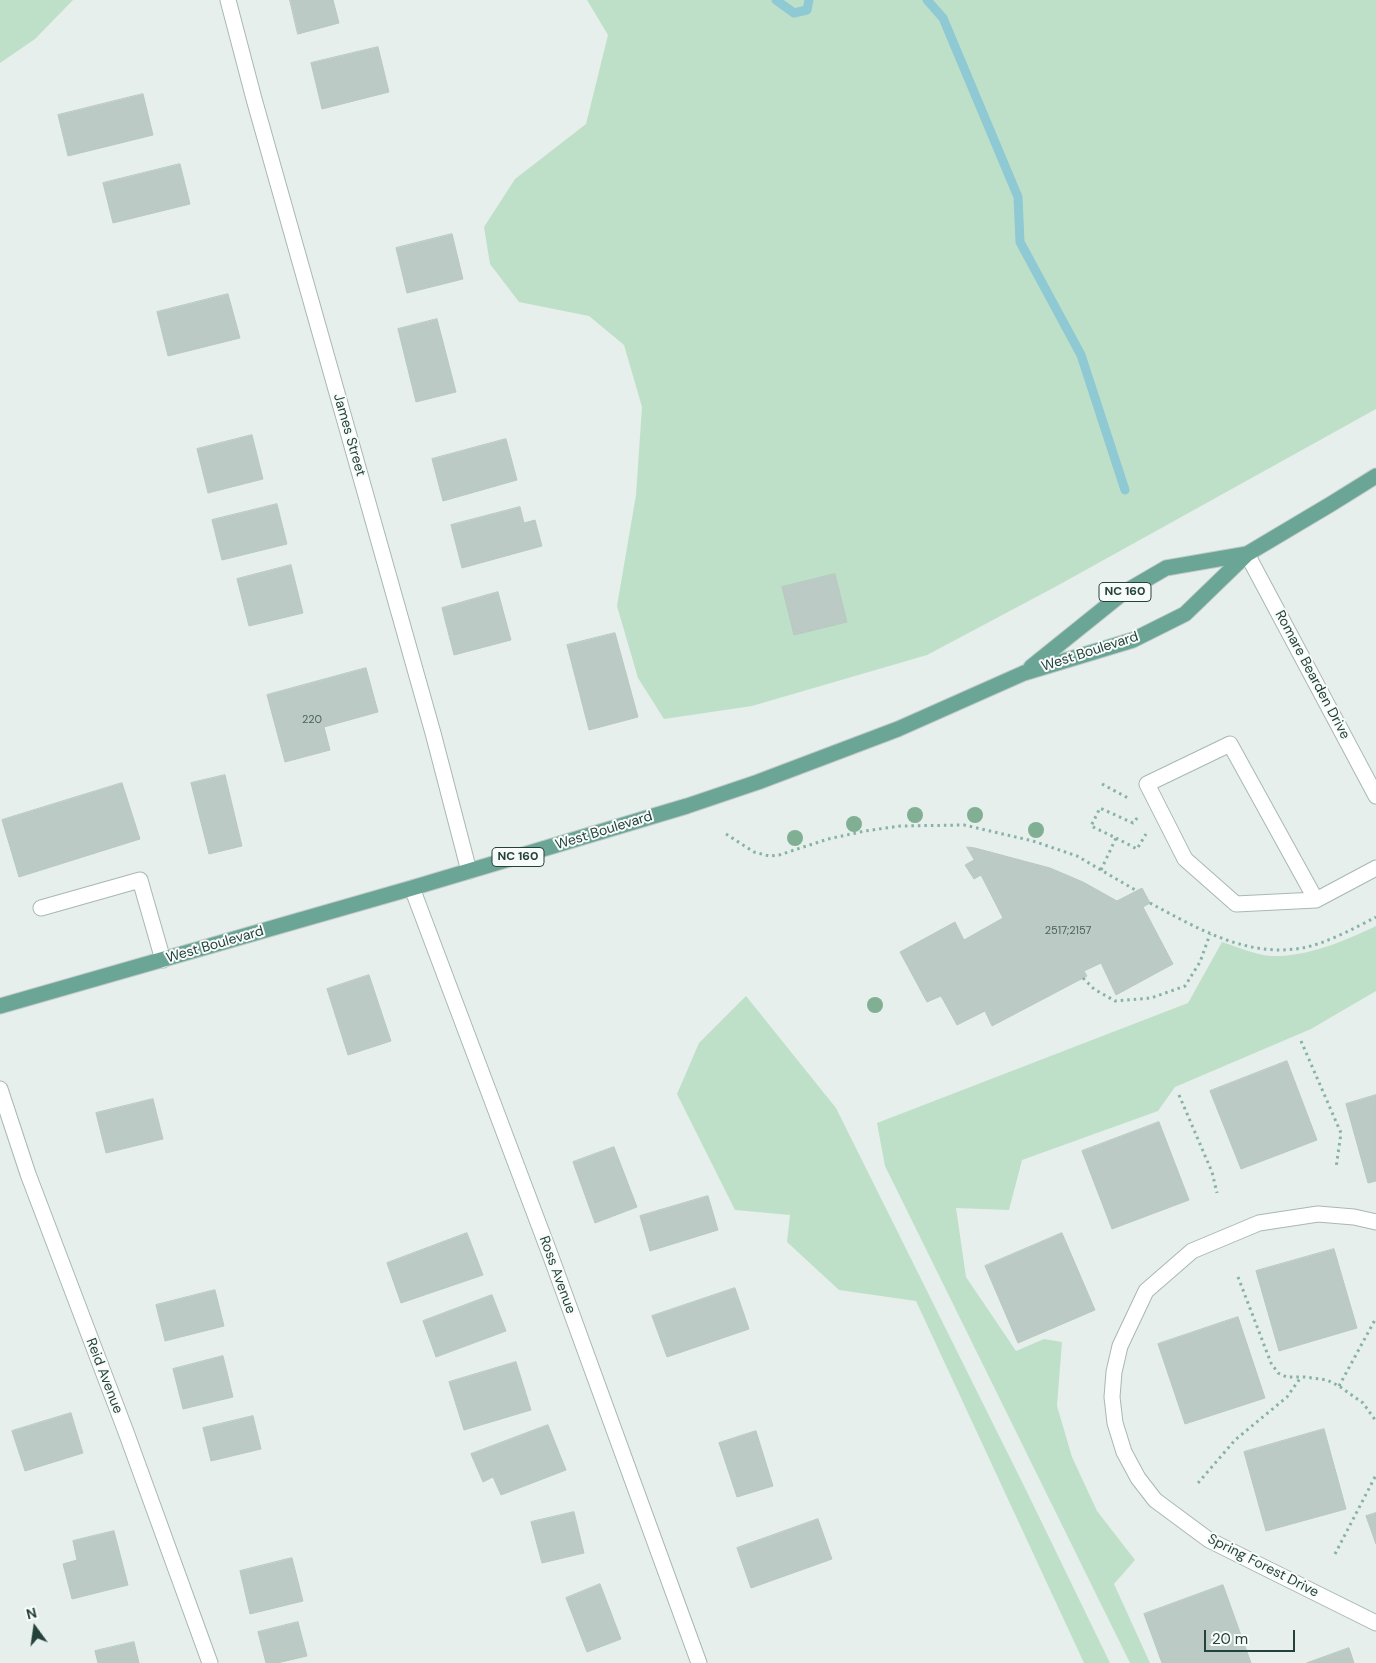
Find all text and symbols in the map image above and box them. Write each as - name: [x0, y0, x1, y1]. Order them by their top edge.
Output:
- street label: James Street: [329, 392, 369, 478]
- road number: NC 160: [1099, 582, 1151, 602]
- street label: Romare Bearden Drive: [1271, 608, 1353, 742]
- street label: West Boulevard: [1040, 628, 1140, 676]
- house number: 220: [302, 713, 322, 727]
- street label: West Boulevard: [553, 808, 655, 854]
- road number: NC 160: [492, 848, 544, 866]
- street label: West Boulevard: [164, 923, 266, 967]
- house number: 2517;2157: [1045, 924, 1091, 938]
- street label: Ross Avenue: [535, 1234, 579, 1316]
- street label: Reid Avenue: [82, 1336, 126, 1416]
- street label: Spring Forest Drive: [1205, 1531, 1321, 1601]
- north arrow: [10, 1603, 60, 1653]
- text: N: [24, 1603, 39, 1623]
- scale bar: [1206, 1620, 1297, 1652]
- text: 20 m: [1212, 1629, 1248, 1649]

